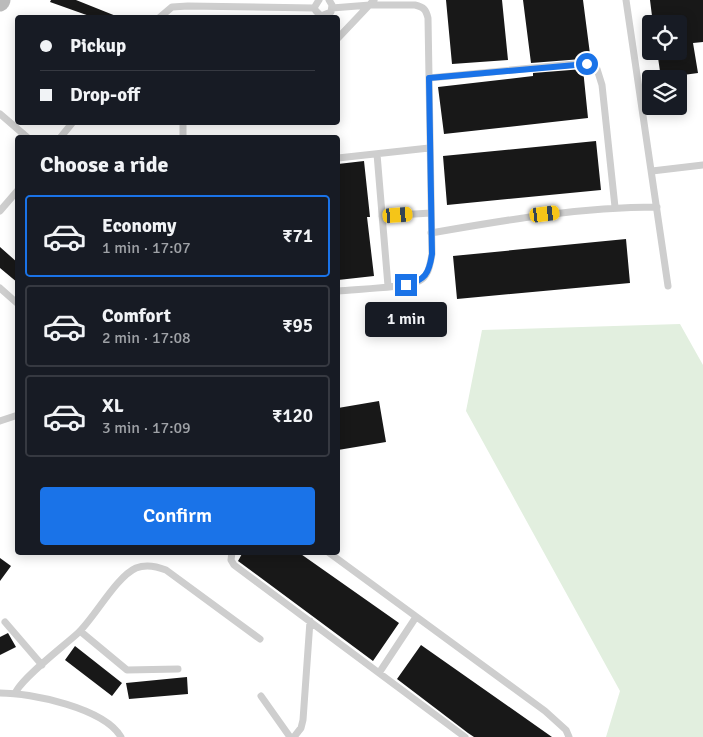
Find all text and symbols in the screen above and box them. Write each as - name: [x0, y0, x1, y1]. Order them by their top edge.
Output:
- map controls: [642, 15, 687, 115]
- button: locate: [642, 15, 687, 60]
- text: Pickup: [70, 34, 126, 58]
- route start: [576, 53, 598, 75]
- button: layers: [642, 70, 687, 115]
- text: Drop-off: [70, 83, 140, 107]
- text: Choose a ride: [40, 151, 168, 178]
- car: [529, 205, 560, 223]
- car: [382, 206, 413, 224]
- icon: car: [42, 214, 87, 259]
- text: Economy: [102, 214, 176, 238]
- text: ₹71: [282, 224, 313, 248]
- text: 1 min · 17:07: [102, 238, 191, 258]
- route end: [395, 274, 417, 296]
- callout: 1 min: [365, 302, 447, 338]
- icon: car: [42, 304, 87, 349]
- text: Comfort: [102, 304, 171, 328]
- text: 1 min: [387, 309, 425, 329]
- text: ₹95: [282, 314, 313, 338]
- text: 2 min · 17:08: [102, 328, 191, 348]
- icon: car: [42, 394, 87, 439]
- text: XL: [102, 394, 124, 418]
- text: ₹120: [272, 404, 313, 428]
- text: 3 min · 17:09: [102, 418, 191, 438]
- button: Confirm: [40, 487, 315, 545]

